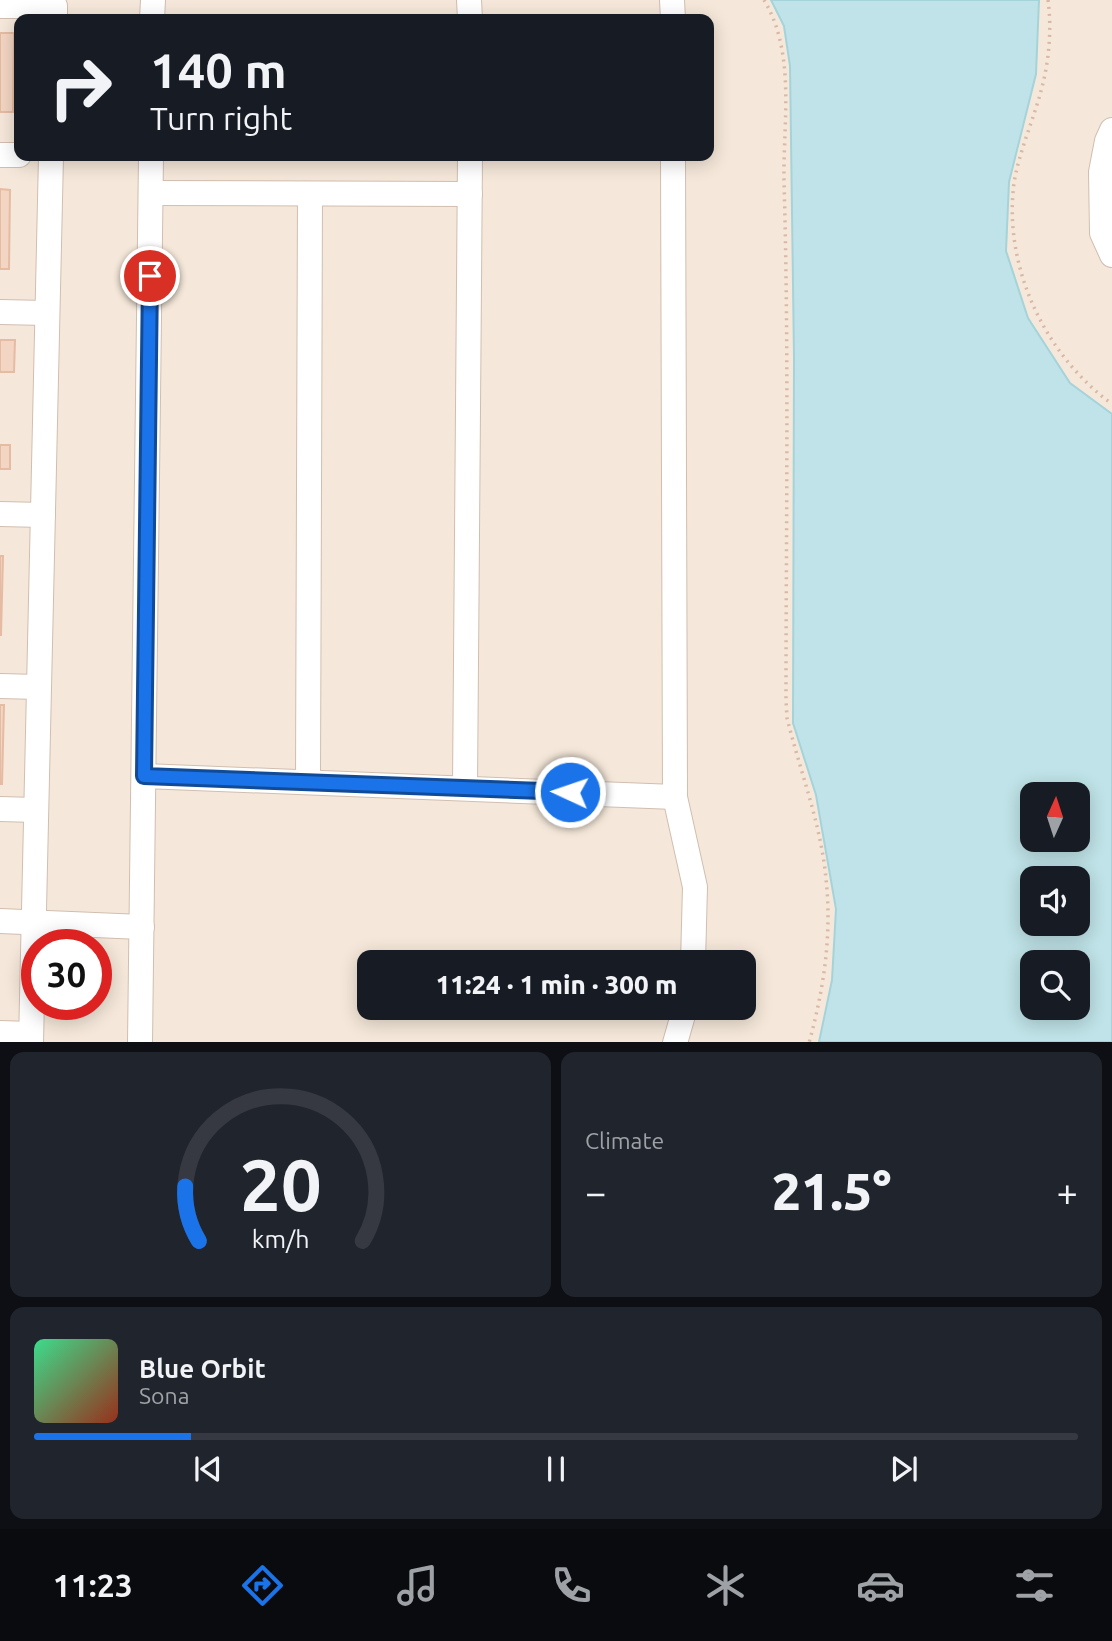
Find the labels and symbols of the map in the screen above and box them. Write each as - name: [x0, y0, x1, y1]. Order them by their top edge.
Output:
- pin: [120, 246, 180, 306]
- position arrow: [533, 755, 607, 829]
- north arrow: [1020, 782, 1090, 852]
- speed limit sign: 30: [21, 929, 112, 1020]

